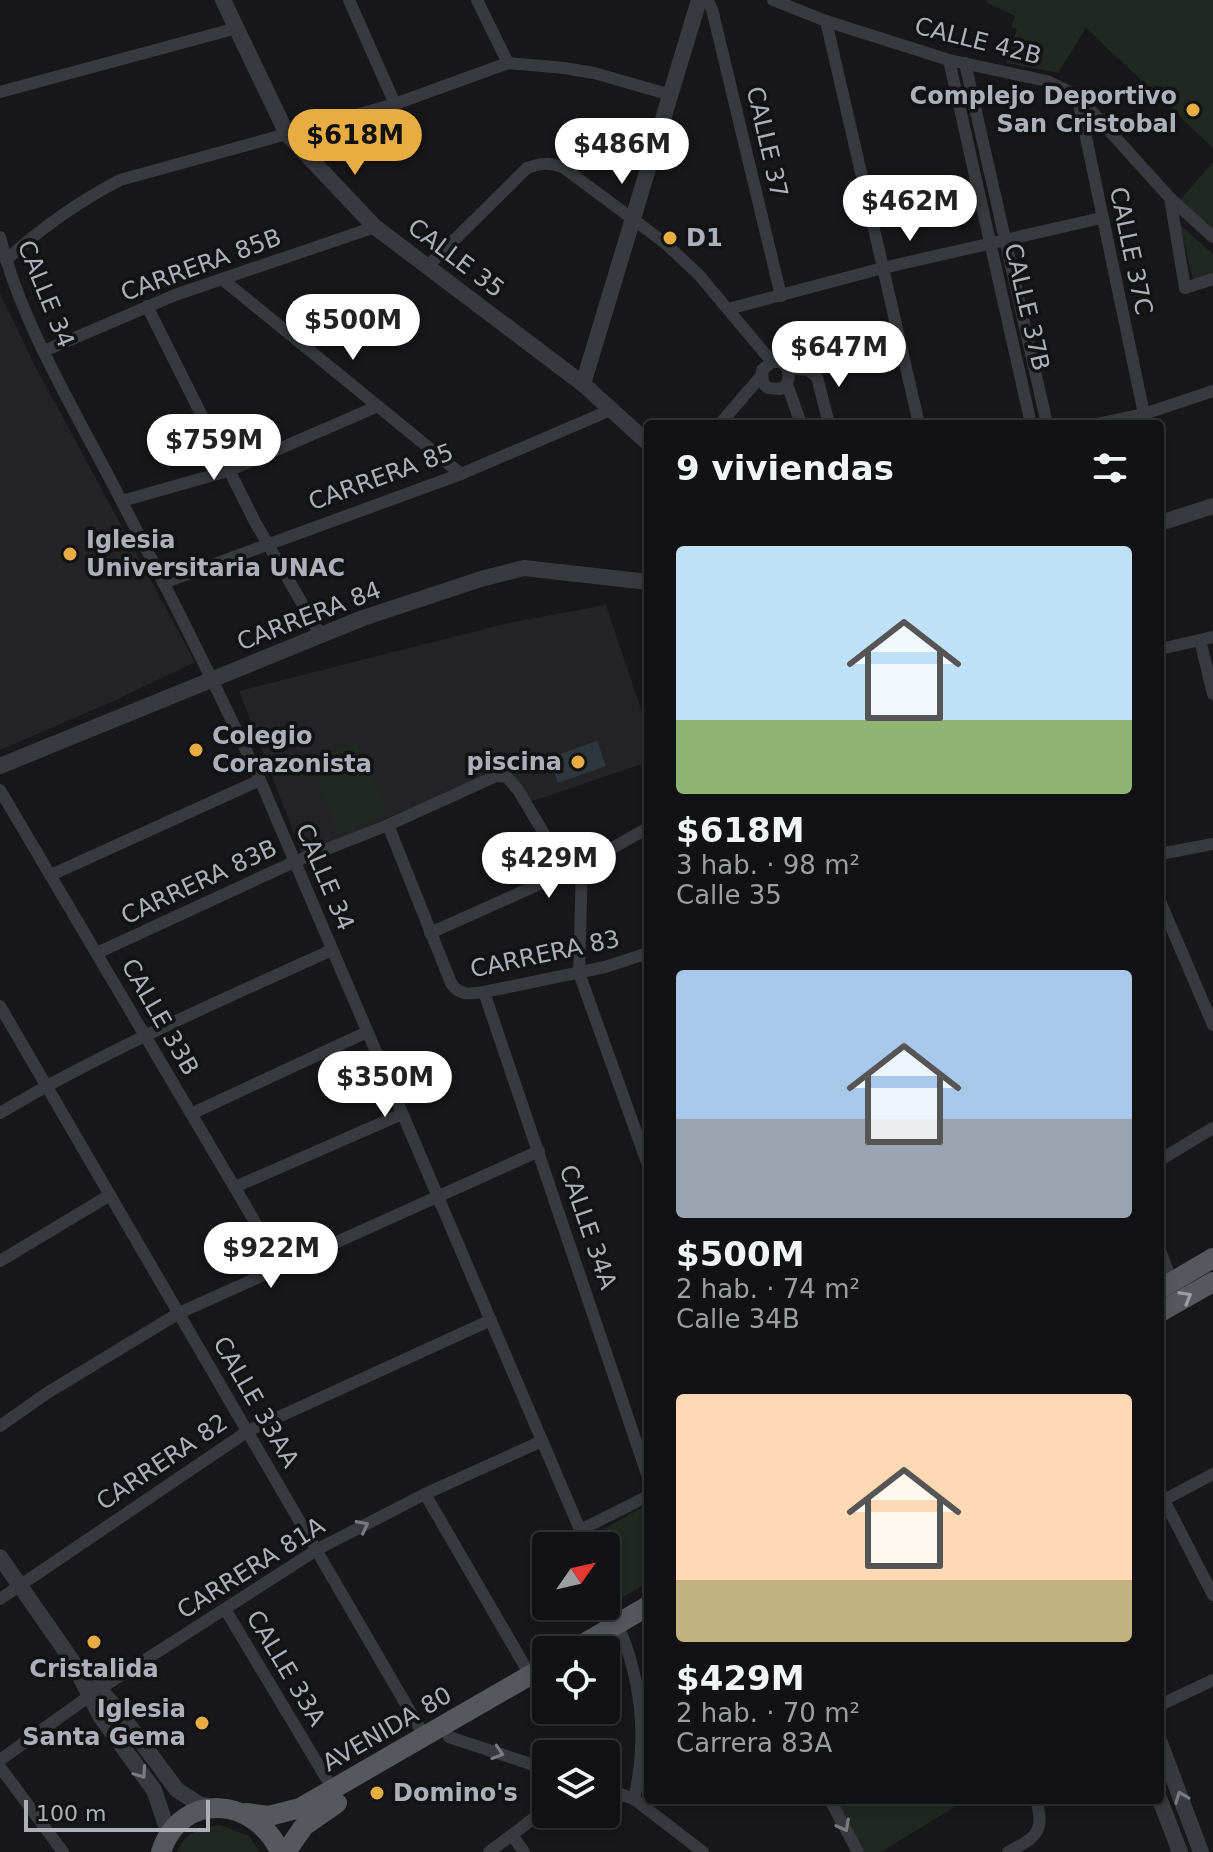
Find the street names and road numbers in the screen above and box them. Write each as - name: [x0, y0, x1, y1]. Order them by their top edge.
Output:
- street label: CALLE 42B: [912, 12, 1044, 70]
- street label: CALLE 37: [741, 84, 793, 200]
- street label: CALLE 37C: [1104, 185, 1158, 317]
- street label: CALLE 35: [402, 213, 510, 303]
- street label: CARRERA 85B: [117, 223, 285, 307]
- street label: CALLE 34: [12, 236, 80, 352]
- street label: CALLE 37B: [999, 241, 1055, 373]
- street label: CARRERA 85: [305, 438, 457, 516]
- street label: CARRERA 84: [233, 576, 385, 656]
- street label: CALLE 34: [290, 819, 360, 935]
- street label: CARRERA 83B: [117, 834, 281, 930]
- street label: CARRERA 83: [468, 925, 622, 983]
- street label: CALLE 33B: [115, 954, 205, 1080]
- street label: CALLE 34A: [554, 1161, 623, 1293]
- street label: CALLE 33AA: [207, 1331, 305, 1473]
- street label: CARRERA 82: [91, 1408, 233, 1516]
- street label: CARRERA 81A: [172, 1511, 330, 1624]
- street label: CALLE 33A: [241, 1605, 332, 1731]
- street label: AVENIDA 80: [318, 1681, 456, 1777]

